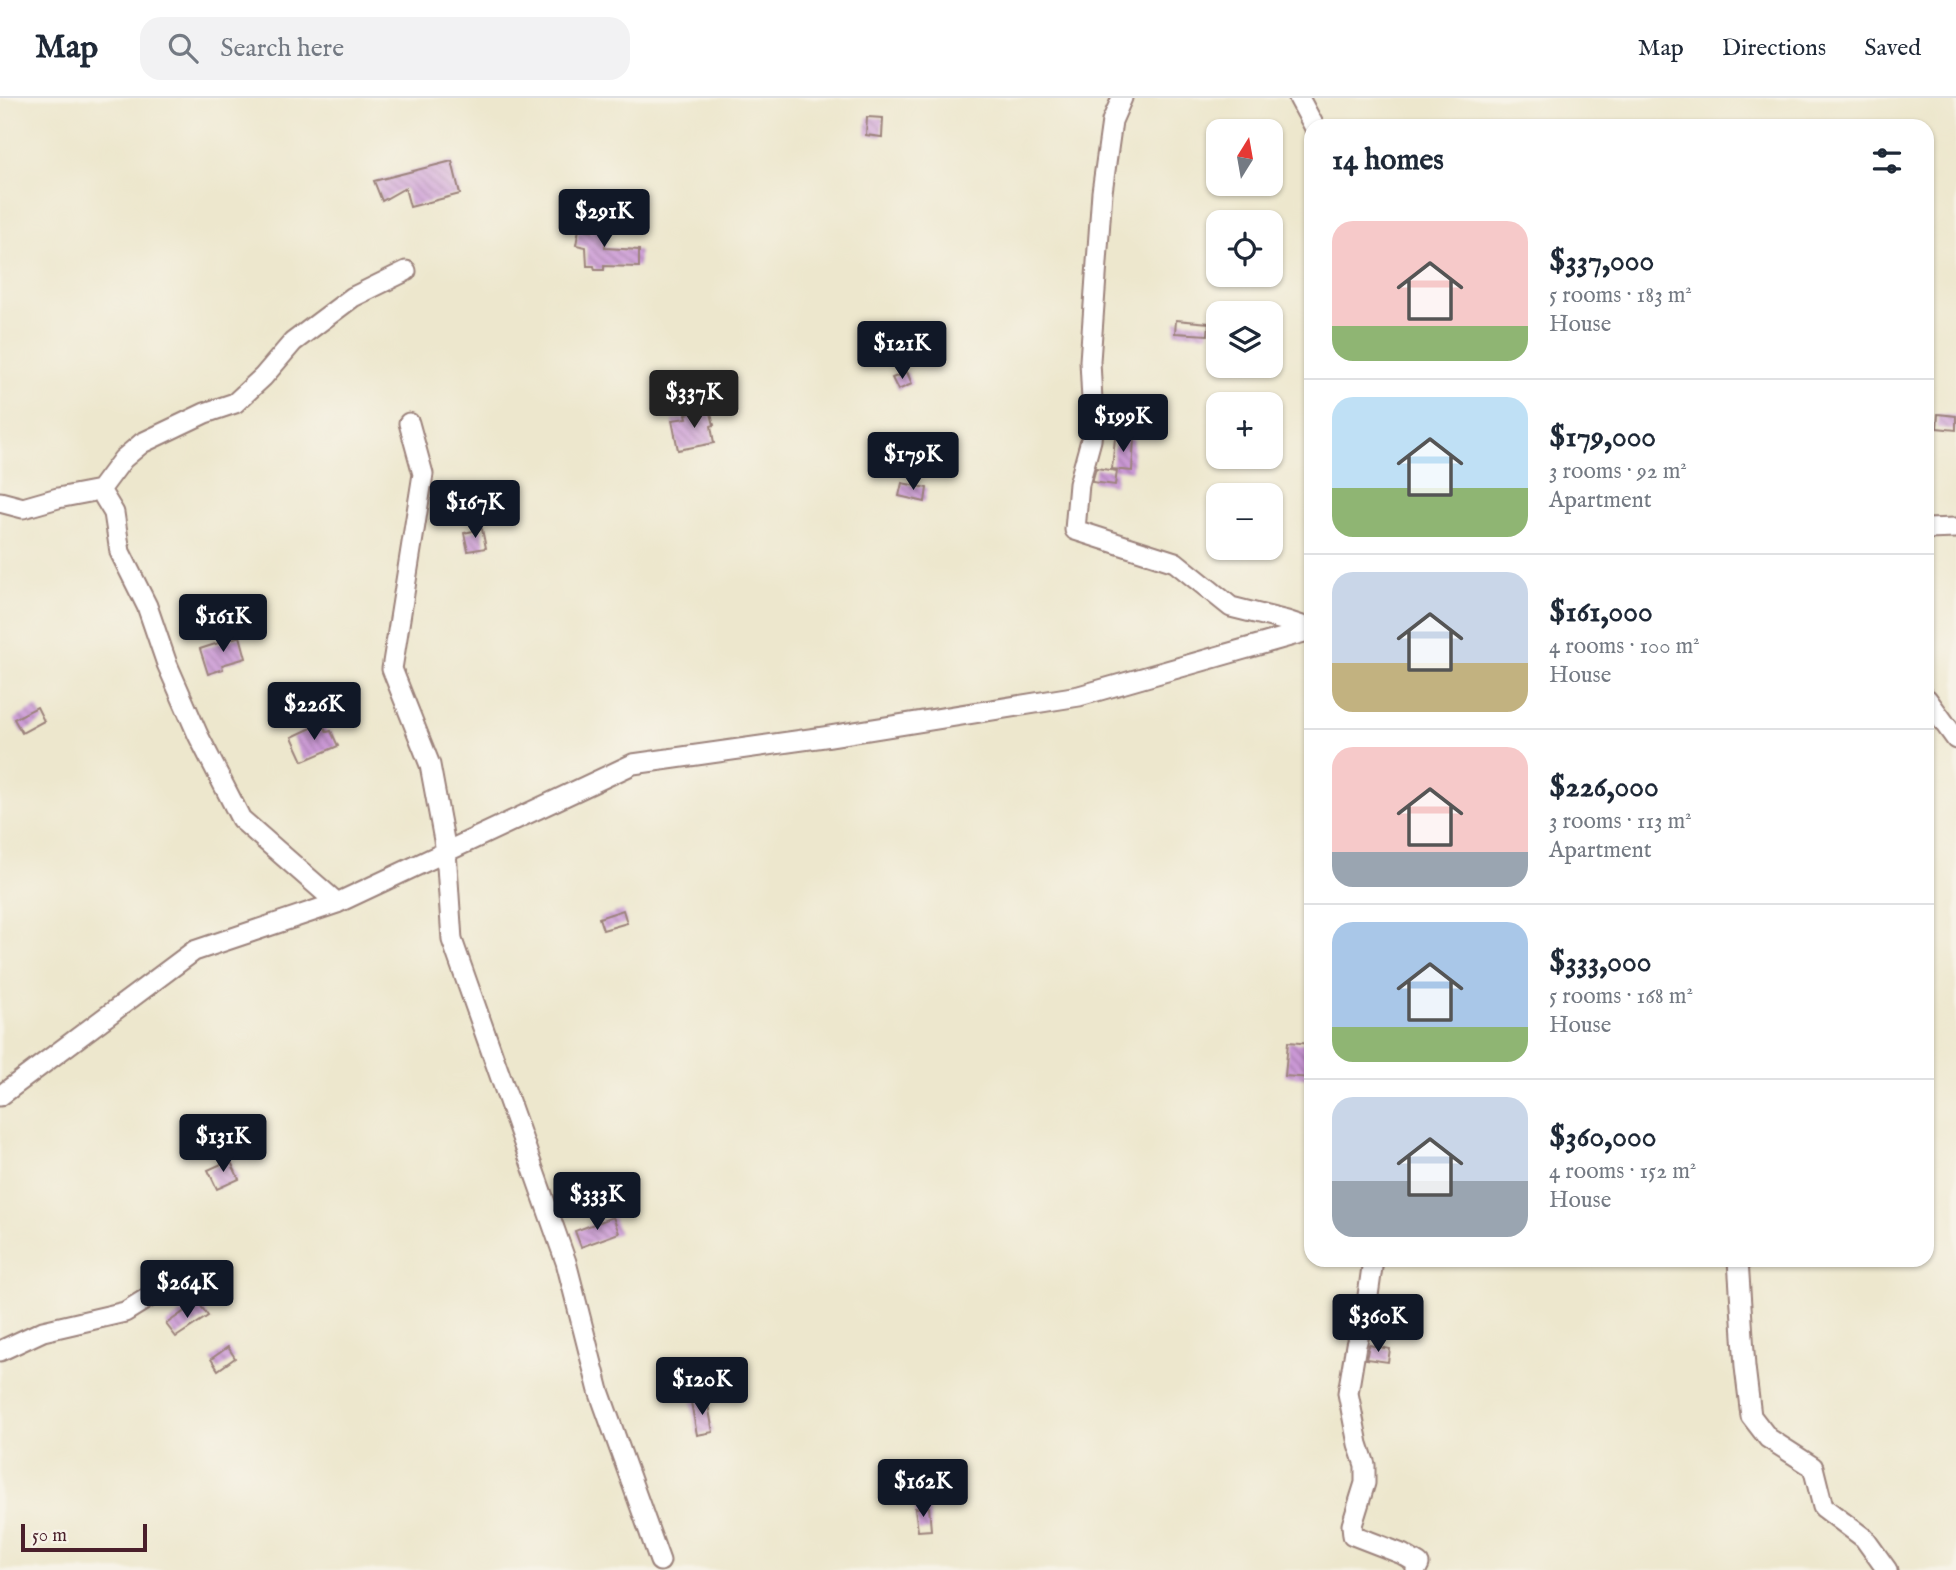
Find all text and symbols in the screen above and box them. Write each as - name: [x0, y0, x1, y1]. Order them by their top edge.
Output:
- search box: [140, 17, 630, 80]
- text: Map: [35, 27, 98, 69]
- icon: search: [164, 29, 202, 67]
- text: Search here: [220, 32, 344, 65]
- text: Map: [1638, 33, 1684, 64]
- text: Directions: [1722, 33, 1826, 64]
- text: Saved: [1864, 33, 1921, 64]
- north arrow: [1206, 119, 1283, 196]
- map controls: [1206, 119, 1283, 560]
- text: 14 homes: [1332, 142, 1444, 180]
- icon: filters: [1868, 142, 1906, 180]
- pin: $291K: [555, 190, 653, 249]
- text: $291K: [575, 197, 633, 226]
- button: locate: [1206, 210, 1283, 287]
- text: $337,000: [1549, 243, 1654, 281]
- icon: home: [1388, 249, 1472, 333]
- text: 5 rooms · 183 m²: [1549, 281, 1692, 310]
- button: layers: [1206, 301, 1283, 378]
- text: House: [1549, 310, 1611, 339]
- pin: $121K: [853, 322, 951, 381]
- text: $121K: [873, 329, 931, 358]
- pin: $337K: [645, 370, 743, 430]
- text: $337K: [665, 378, 723, 407]
- button: +: [1206, 392, 1283, 469]
- pin: $199K: [1074, 394, 1172, 454]
- text: $199K: [1094, 402, 1152, 431]
- text: $179,000: [1549, 419, 1656, 457]
- icon: home: [1388, 425, 1472, 509]
- pin: $179K: [864, 432, 962, 492]
- text: $179K: [884, 440, 942, 469]
- text: 3 rooms · 92 m²: [1549, 457, 1687, 486]
- pin: $167K: [426, 480, 524, 540]
- button: −: [1206, 483, 1283, 560]
- text: Apartment: [1549, 486, 1652, 515]
- text: $167K: [446, 488, 504, 517]
- pin: $161K: [174, 594, 272, 654]
- text: $161,000: [1549, 594, 1653, 632]
- icon: home: [1388, 600, 1472, 684]
- text: $161K: [195, 602, 251, 631]
- text: 4 rooms · 100 m²: [1549, 632, 1700, 661]
- text: House: [1549, 661, 1611, 690]
- pin: $226K: [265, 682, 363, 742]
- text: $226K: [284, 690, 344, 719]
- text: $226,000: [1549, 769, 1659, 807]
- icon: home: [1388, 775, 1472, 859]
- text: 3 rooms · 113 m²: [1549, 807, 1692, 836]
- text: Apartment: [1549, 836, 1652, 865]
- text: $333,000: [1549, 944, 1651, 982]
- icon: home: [1388, 950, 1472, 1034]
- text: 5 rooms · 168 m²: [1549, 982, 1693, 1011]
- text: House: [1549, 1011, 1611, 1040]
- pin: $131K: [174, 1114, 272, 1174]
- text: $360,000: [1549, 1119, 1656, 1157]
- text: $131K: [195, 1122, 251, 1151]
- icon: home: [1388, 1125, 1472, 1209]
- text: 4 rooms · 152 m²: [1549, 1157, 1696, 1186]
- pin: $333K: [548, 1172, 646, 1232]
- text: $333K: [569, 1180, 625, 1209]
- text: House: [1549, 1186, 1611, 1215]
- pin: $264K: [138, 1260, 236, 1320]
- text: $264K: [156, 1268, 218, 1297]
- pin: $360K: [1329, 1294, 1427, 1354]
- text: $360K: [1349, 1302, 1407, 1331]
- pin: $120K: [653, 1358, 751, 1417]
- text: $120K: [672, 1365, 732, 1394]
- pin: $162K: [874, 1460, 972, 1519]
- text: $162K: [894, 1467, 952, 1496]
- scale bar: [21, 1521, 147, 1553]
- text: 50 m: [32, 1524, 67, 1548]

